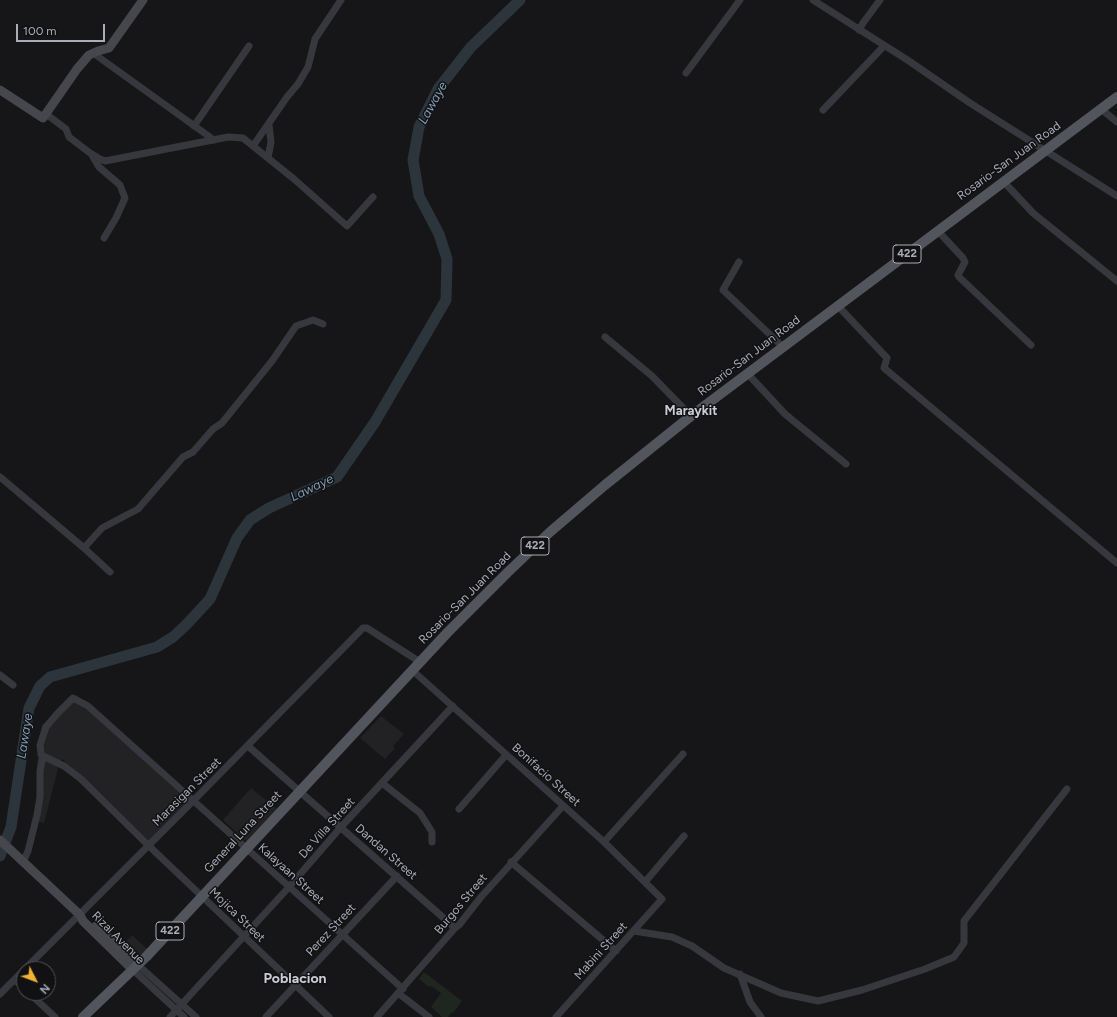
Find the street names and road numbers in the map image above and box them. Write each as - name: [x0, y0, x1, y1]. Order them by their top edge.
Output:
- street label: Rosario-San Juan Road: [954, 119, 1064, 203]
- road number: 422: [893, 245, 921, 263]
- street label: Rosario-San Juan Road: [695, 313, 803, 399]
- road number: 422: [521, 537, 549, 555]
- street label: Rosario-San Juan Road: [416, 549, 514, 647]
- street label: Bonifacio Street: [509, 741, 583, 809]
- street label: Marasigan Street: [150, 755, 224, 829]
- street label: General Luna Street: [201, 788, 285, 876]
- street label: De Villa Street: [296, 795, 358, 861]
- street label: Dandan Street: [352, 821, 420, 883]
- street label: Kalayaan Street: [255, 841, 327, 907]
- street label: Burgos Street: [432, 871, 490, 937]
- street label: Mojica Street: [206, 885, 268, 945]
- street label: Perez Street: [303, 901, 359, 959]
- street label: Rizal Avenue: [89, 909, 147, 967]
- street label: Mabini Street: [572, 919, 630, 983]
- road number: 422: [156, 922, 184, 940]

